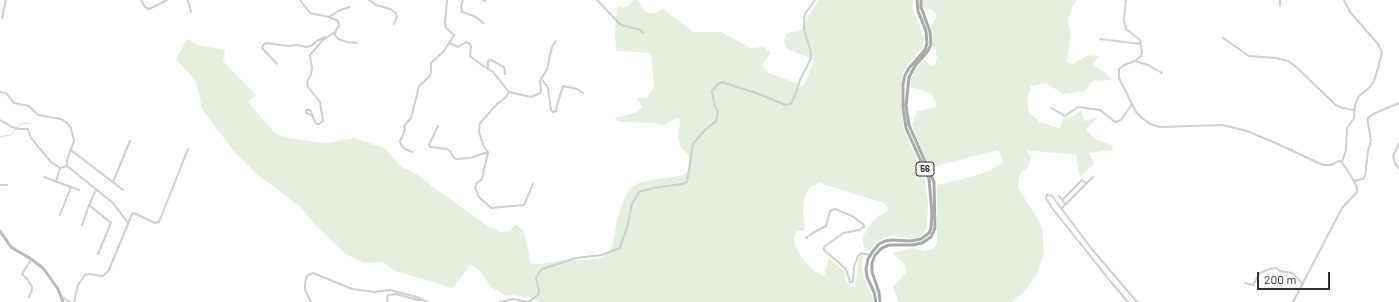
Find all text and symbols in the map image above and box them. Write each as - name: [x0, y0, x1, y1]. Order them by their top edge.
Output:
- road number: 56: [916, 162, 934, 176]
- scale bar: [1259, 264, 1332, 290]
- text: 200 m: [1264, 272, 1296, 286]

